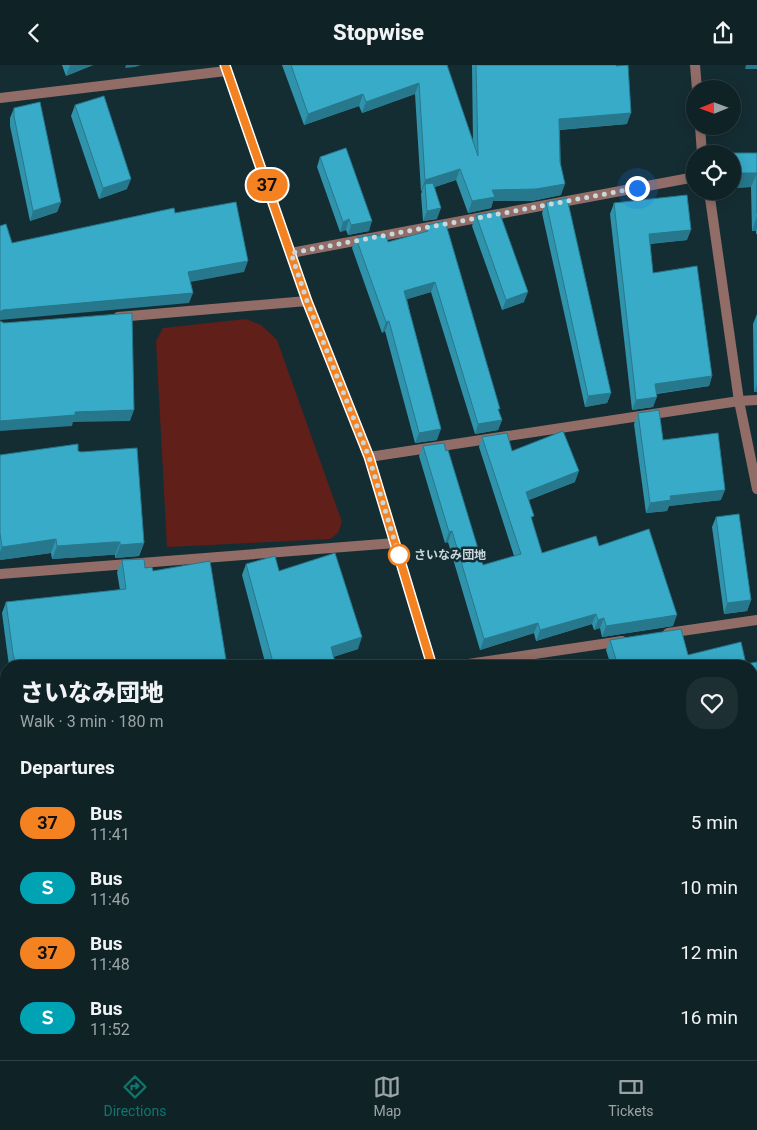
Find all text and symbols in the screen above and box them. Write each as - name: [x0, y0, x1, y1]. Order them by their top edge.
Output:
- icon: back: [20, 19, 48, 47]
- icon: share: [709, 19, 737, 47]
- text: Stopwise: [333, 20, 424, 45]
- north arrow: [686, 80, 741, 135]
- map controls: [686, 80, 741, 200]
- button: locate: [686, 145, 741, 200]
- line badge: 37: [244, 169, 290, 201]
- text: 37: [257, 174, 277, 195]
- your location: [625, 176, 650, 201]
- marker: さいなみ団地: [388, 544, 410, 566]
- place label: さいなみ団地: [414, 548, 486, 562]
- button: heart: [686, 677, 738, 729]
- text: さいなみ団地: [20, 679, 164, 707]
- text: Walk · 3 min · 180 m: [20, 712, 164, 731]
- text: Departures: [20, 756, 115, 779]
- text: Bus: [90, 802, 123, 825]
- text: 5 min: [691, 811, 738, 834]
- text: 37: [37, 812, 58, 833]
- text: 11:41: [90, 825, 130, 844]
- text: Bus: [90, 867, 123, 890]
- text: 10 min: [680, 876, 738, 899]
- text: Ｓ: [39, 877, 57, 898]
- text: 11:46: [90, 890, 130, 909]
- text: Bus: [90, 932, 123, 955]
- text: 12 min: [680, 941, 738, 964]
- text: 37: [37, 942, 58, 963]
- text: 11:48: [90, 955, 130, 974]
- text: Bus: [90, 997, 123, 1020]
- text: 16 min: [680, 1006, 738, 1029]
- text: Ｓ: [39, 1007, 57, 1028]
- text: 11:52: [90, 1020, 130, 1039]
- tab: Directions: [103, 1073, 166, 1119]
- tab: Map: [373, 1073, 401, 1119]
- tab: Tickets: [608, 1073, 654, 1119]

